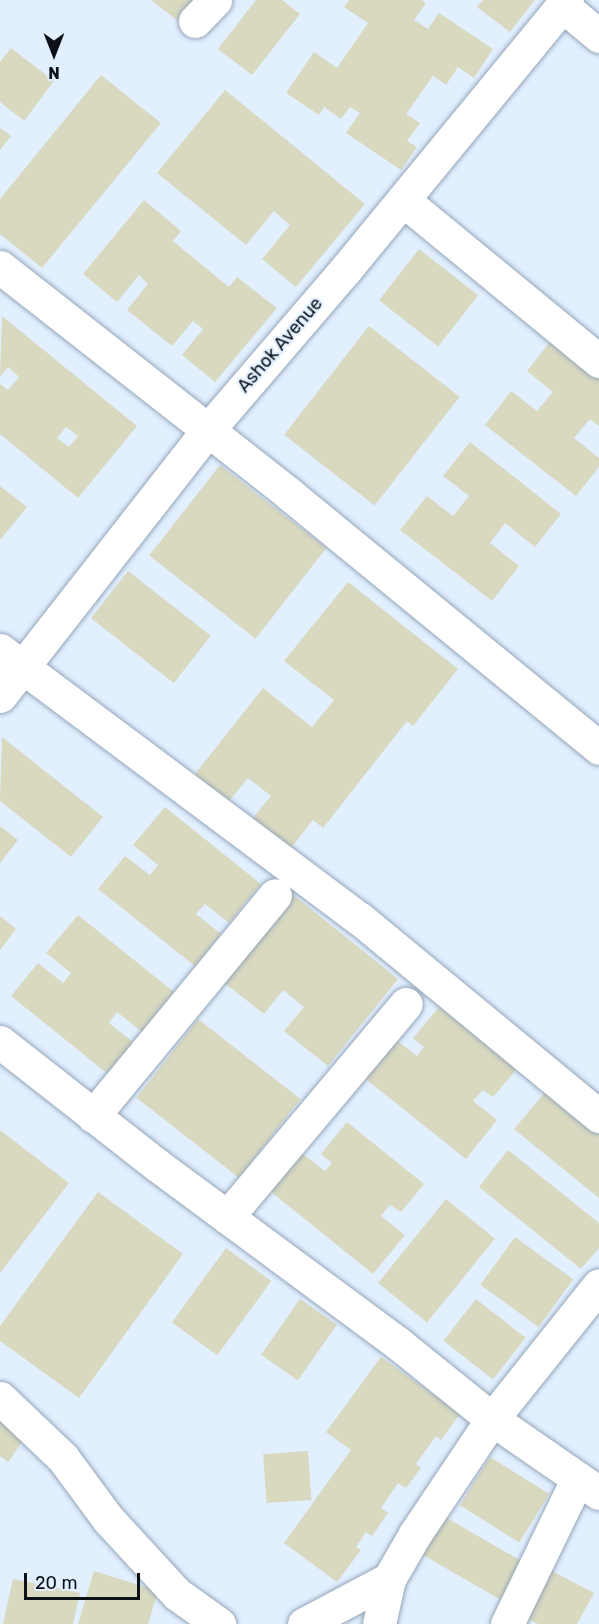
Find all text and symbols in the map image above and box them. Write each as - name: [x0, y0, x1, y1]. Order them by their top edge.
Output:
- north arrow: [24, 24, 84, 84]
- text: N: [48, 63, 60, 82]
- street label: Ashok Avenue: [233, 293, 327, 397]
- scale bar: [27, 1561, 142, 1599]
- text: 20 m: [35, 1572, 77, 1594]

